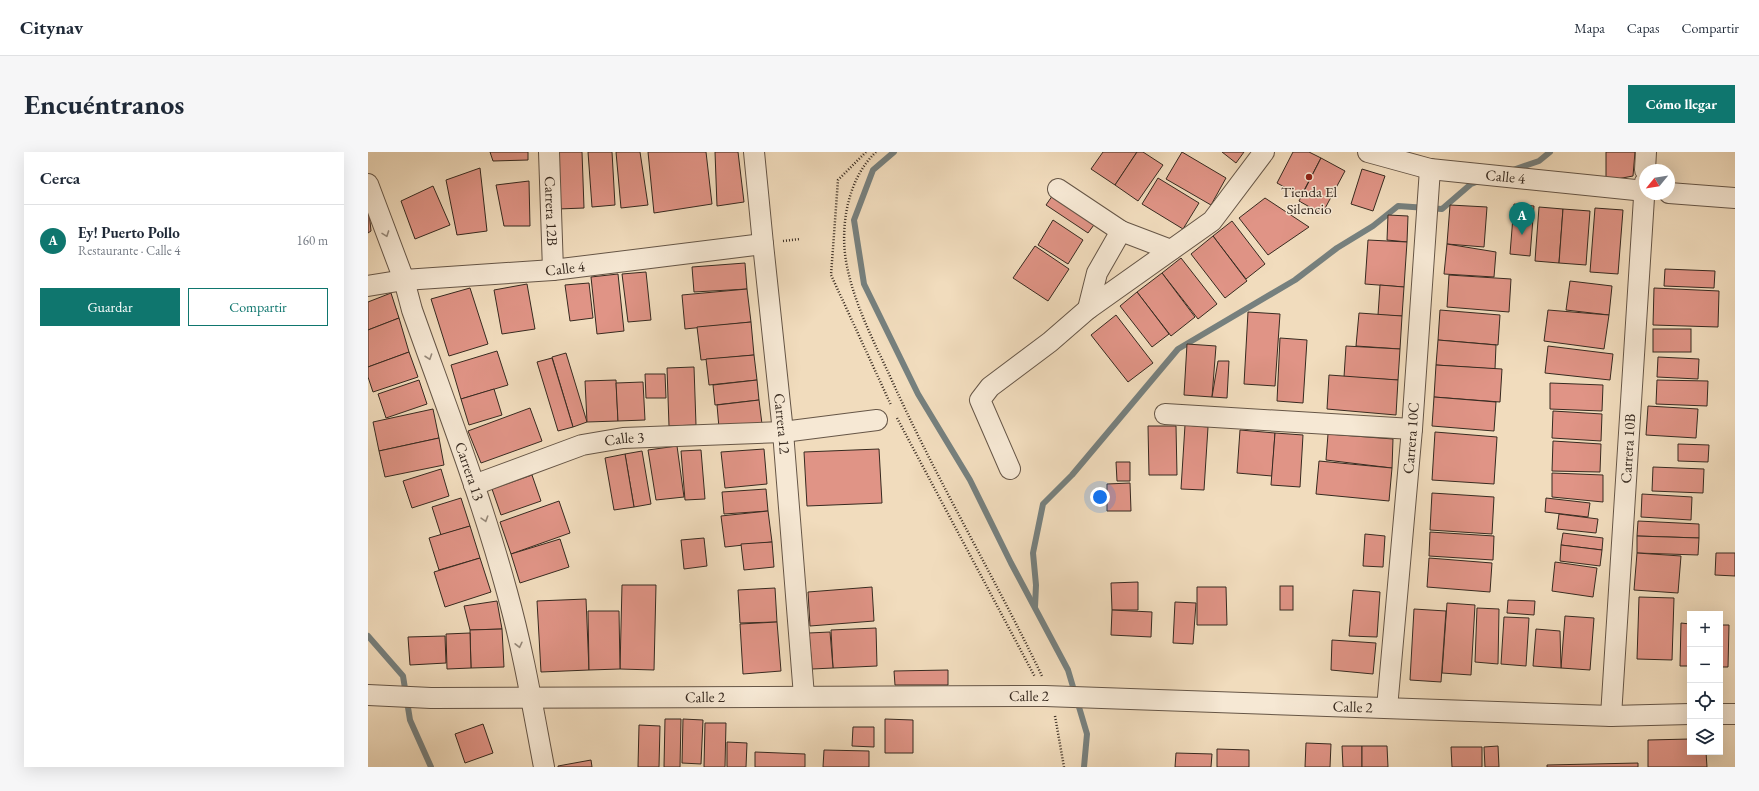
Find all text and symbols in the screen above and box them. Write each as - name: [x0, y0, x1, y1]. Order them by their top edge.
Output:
- text: Citynav: [20, 15, 83, 40]
- text: Mapa: [1574, 19, 1605, 37]
- text: Capas: [1627, 19, 1659, 37]
- text: Compartir: [1681, 19, 1739, 37]
- button: Cómo llegar: [1628, 85, 1735, 123]
- text: Encuéntranos: [24, 86, 184, 122]
- north arrow: [1639, 164, 1675, 200]
- street label: Calle 4: [1485, 165, 1527, 188]
- text: Cerca: [40, 167, 80, 189]
- marker: Tienda El Silencio: [1304, 172, 1314, 182]
- street label: Carrera 12B: [541, 176, 562, 246]
- place label: Tienda El Silencio: [1281, 182, 1337, 218]
- pin: A: [1509, 202, 1535, 235]
- text: Ey! Puerto Pollo: [78, 223, 180, 242]
- one-way arrow: [382, 230, 390, 237]
- text: A: [48, 232, 58, 249]
- text: 160 m: [297, 232, 328, 249]
- text: Restaurante · Calle 4: [78, 242, 181, 259]
- street label: Calle 4: [545, 256, 587, 280]
- button: Guardar: [40, 288, 180, 326]
- button: Compartir: [188, 288, 328, 326]
- one-way arrow: [424, 353, 432, 360]
- street label: Carrera 12: [770, 392, 795, 455]
- street label: Carrera 10C: [1398, 402, 1423, 475]
- street label: Carrera 10B: [1616, 413, 1639, 484]
- street label: Calle 3: [603, 427, 645, 450]
- street label: Carrera 13: [451, 439, 489, 503]
- your location: [1090, 487, 1110, 507]
- one-way arrow: [480, 516, 488, 523]
- map controls: [1687, 611, 1723, 755]
- button: +: [1687, 611, 1723, 647]
- one-way arrow: [515, 641, 523, 648]
- button: −: [1687, 647, 1723, 683]
- button: locate: [1687, 683, 1723, 719]
- street label: Calle 2: [1009, 686, 1050, 705]
- street label: Calle 2: [685, 687, 726, 706]
- street label: Calle 2: [1332, 696, 1374, 717]
- button: layers: [1687, 719, 1723, 755]

